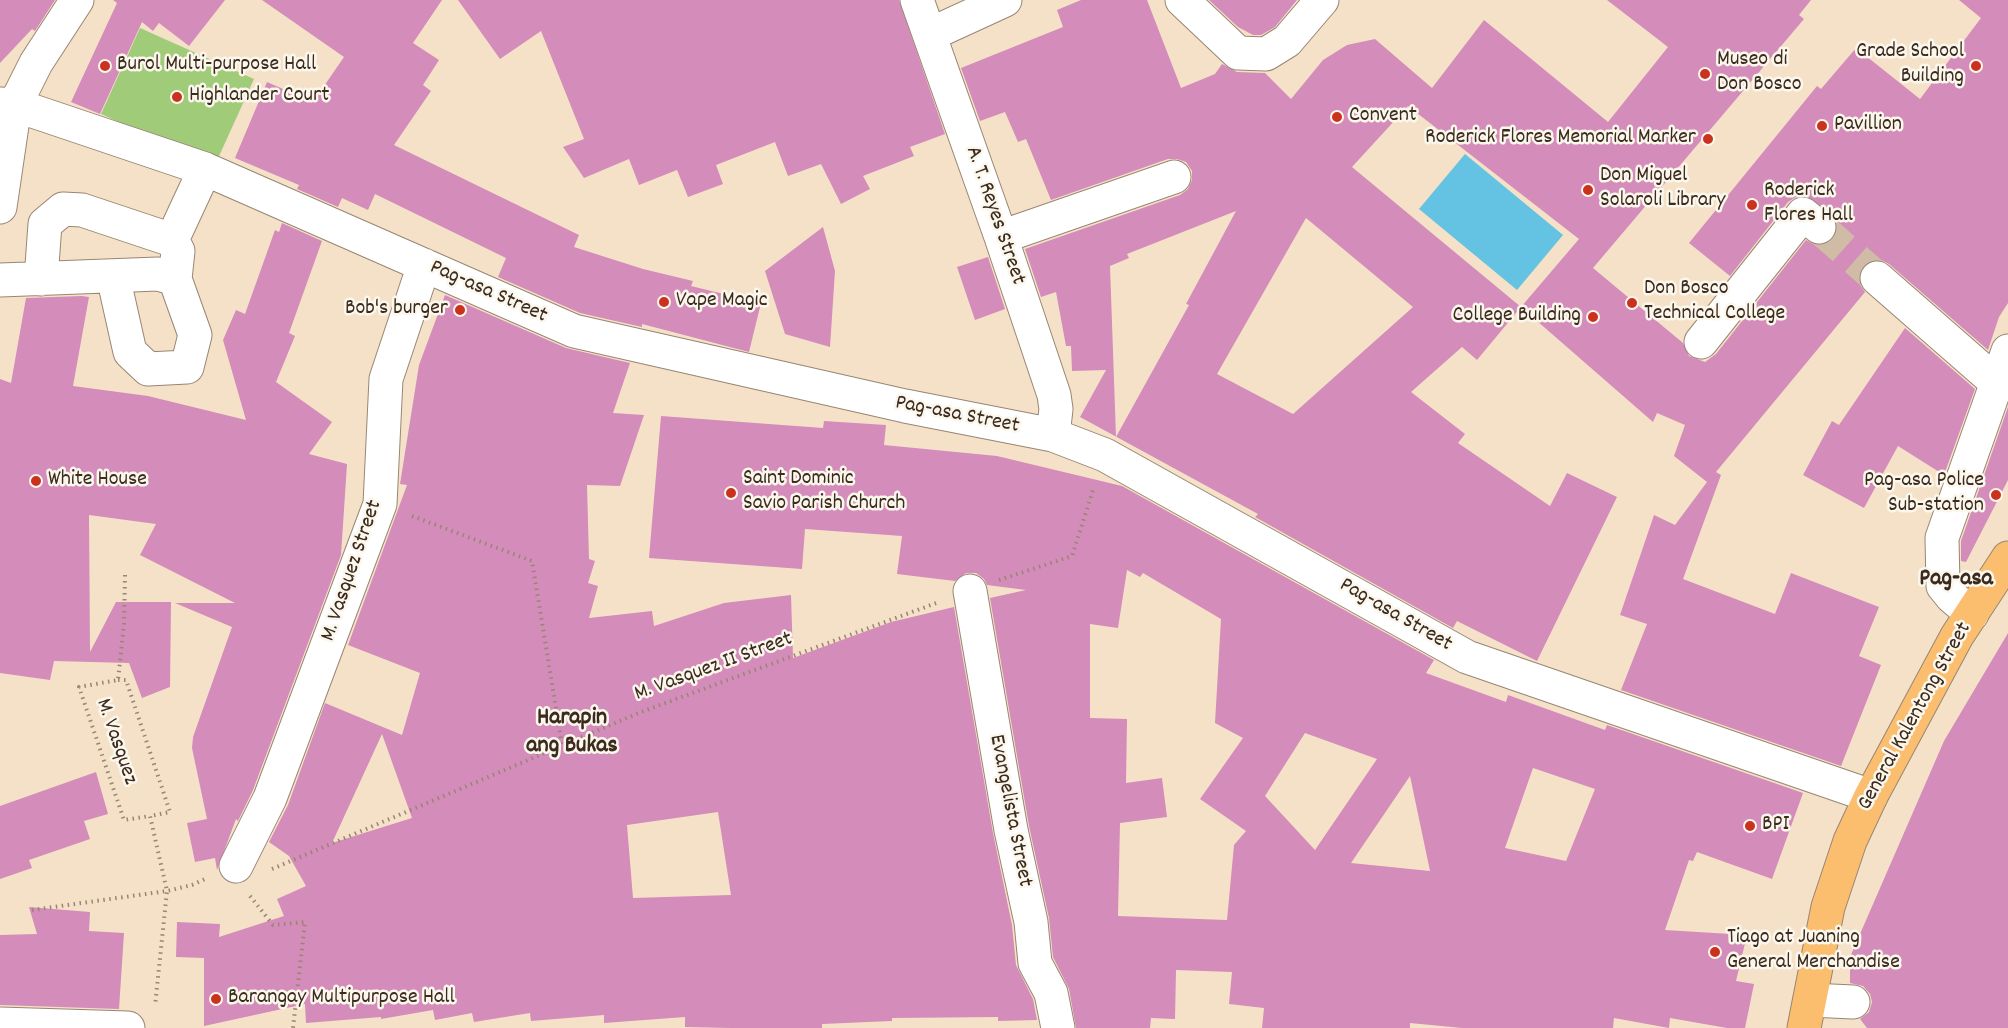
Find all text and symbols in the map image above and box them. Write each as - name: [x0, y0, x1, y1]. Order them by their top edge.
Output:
- place label: Grade School Building: [1856, 40, 1964, 92]
- place label: Museo di Don Bosco: [1717, 48, 1801, 100]
- place label: Burol Multi-purpose Hall: [117, 53, 316, 79]
- marker: Burol Multi-purpose Hall: [98, 59, 112, 73]
- marker: Grade School Building: [1969, 59, 1983, 73]
- marker: Museo di Don Bosco: [1698, 67, 1712, 81]
- place label: Highlander Court: [189, 84, 329, 110]
- marker: Highlander Court: [170, 90, 184, 104]
- place label: Convent: [1349, 104, 1417, 130]
- marker: Convent: [1330, 110, 1344, 124]
- place label: Pavillion: [1834, 113, 1902, 139]
- marker: Pavillion: [1815, 119, 1829, 133]
- place label: Roderick Flores Memorial Marker: [1425, 126, 1696, 152]
- marker: Roderick Flores Memorial Marker: [1701, 132, 1715, 146]
- street label: A. T. Reyes Street: [958, 143, 1030, 289]
- place label: Don Miguel Solaroli Library: [1600, 164, 1725, 216]
- place label: Roderick Flores Hall: [1764, 179, 1853, 230]
- marker: Don Miguel Solaroli Library: [1581, 183, 1595, 197]
- marker: Roderick Flores Hall: [1745, 198, 1759, 212]
- street label: Pag-asa Street: [425, 255, 551, 331]
- place label: Don Bosco Technical College: [1644, 277, 1785, 328]
- place label: Vape Magic: [676, 289, 767, 315]
- marker: Vape Magic: [657, 295, 671, 309]
- marker: Don Bosco Technical College: [1625, 296, 1639, 310]
- place label: Bob's burger: [345, 297, 448, 323]
- marker: Bob's burger: [453, 303, 467, 317]
- place label: College Building: [1453, 304, 1581, 330]
- marker: College Building: [1586, 310, 1600, 324]
- street label: Pag-asa Street: [893, 391, 1021, 441]
- place label: Saint Dominic Savio Parish Church: [743, 467, 905, 518]
- place label: White House: [48, 468, 147, 494]
- place label: Pag-asa Police Sub-station: [1864, 469, 1984, 520]
- marker: White House: [29, 474, 43, 488]
- marker: Saint Dominic Savio Parish Church: [724, 486, 738, 500]
- marker: Pag-asa Police Sub-station: [1989, 488, 2003, 502]
- street label: M. Vasquez Street: [316, 497, 390, 645]
- district label: Pag-asa: [1919, 567, 1993, 595]
- street label: Pag-asa Street: [1334, 573, 1456, 659]
- street label: General Kalentong Street: [1853, 618, 1979, 816]
- street label: M. Vasquez II Street: [631, 627, 797, 709]
- street label: M. Vasquez: [88, 696, 142, 788]
- district label: Harapin ang Bukas: [526, 706, 618, 762]
- street label: Evangelista Street: [981, 733, 1037, 889]
- place label: BPI: [1762, 813, 1789, 839]
- marker: BPI: [1743, 819, 1757, 833]
- place label: Tiago at Juaning General Merchandise: [1727, 926, 1900, 978]
- marker: Tiago at Juaning General Merchandise: [1708, 945, 1722, 959]
- place label: Barangay Multipurpose Hall: [228, 986, 455, 1012]
- marker: Barangay Multipurpose Hall: [209, 992, 223, 1006]

